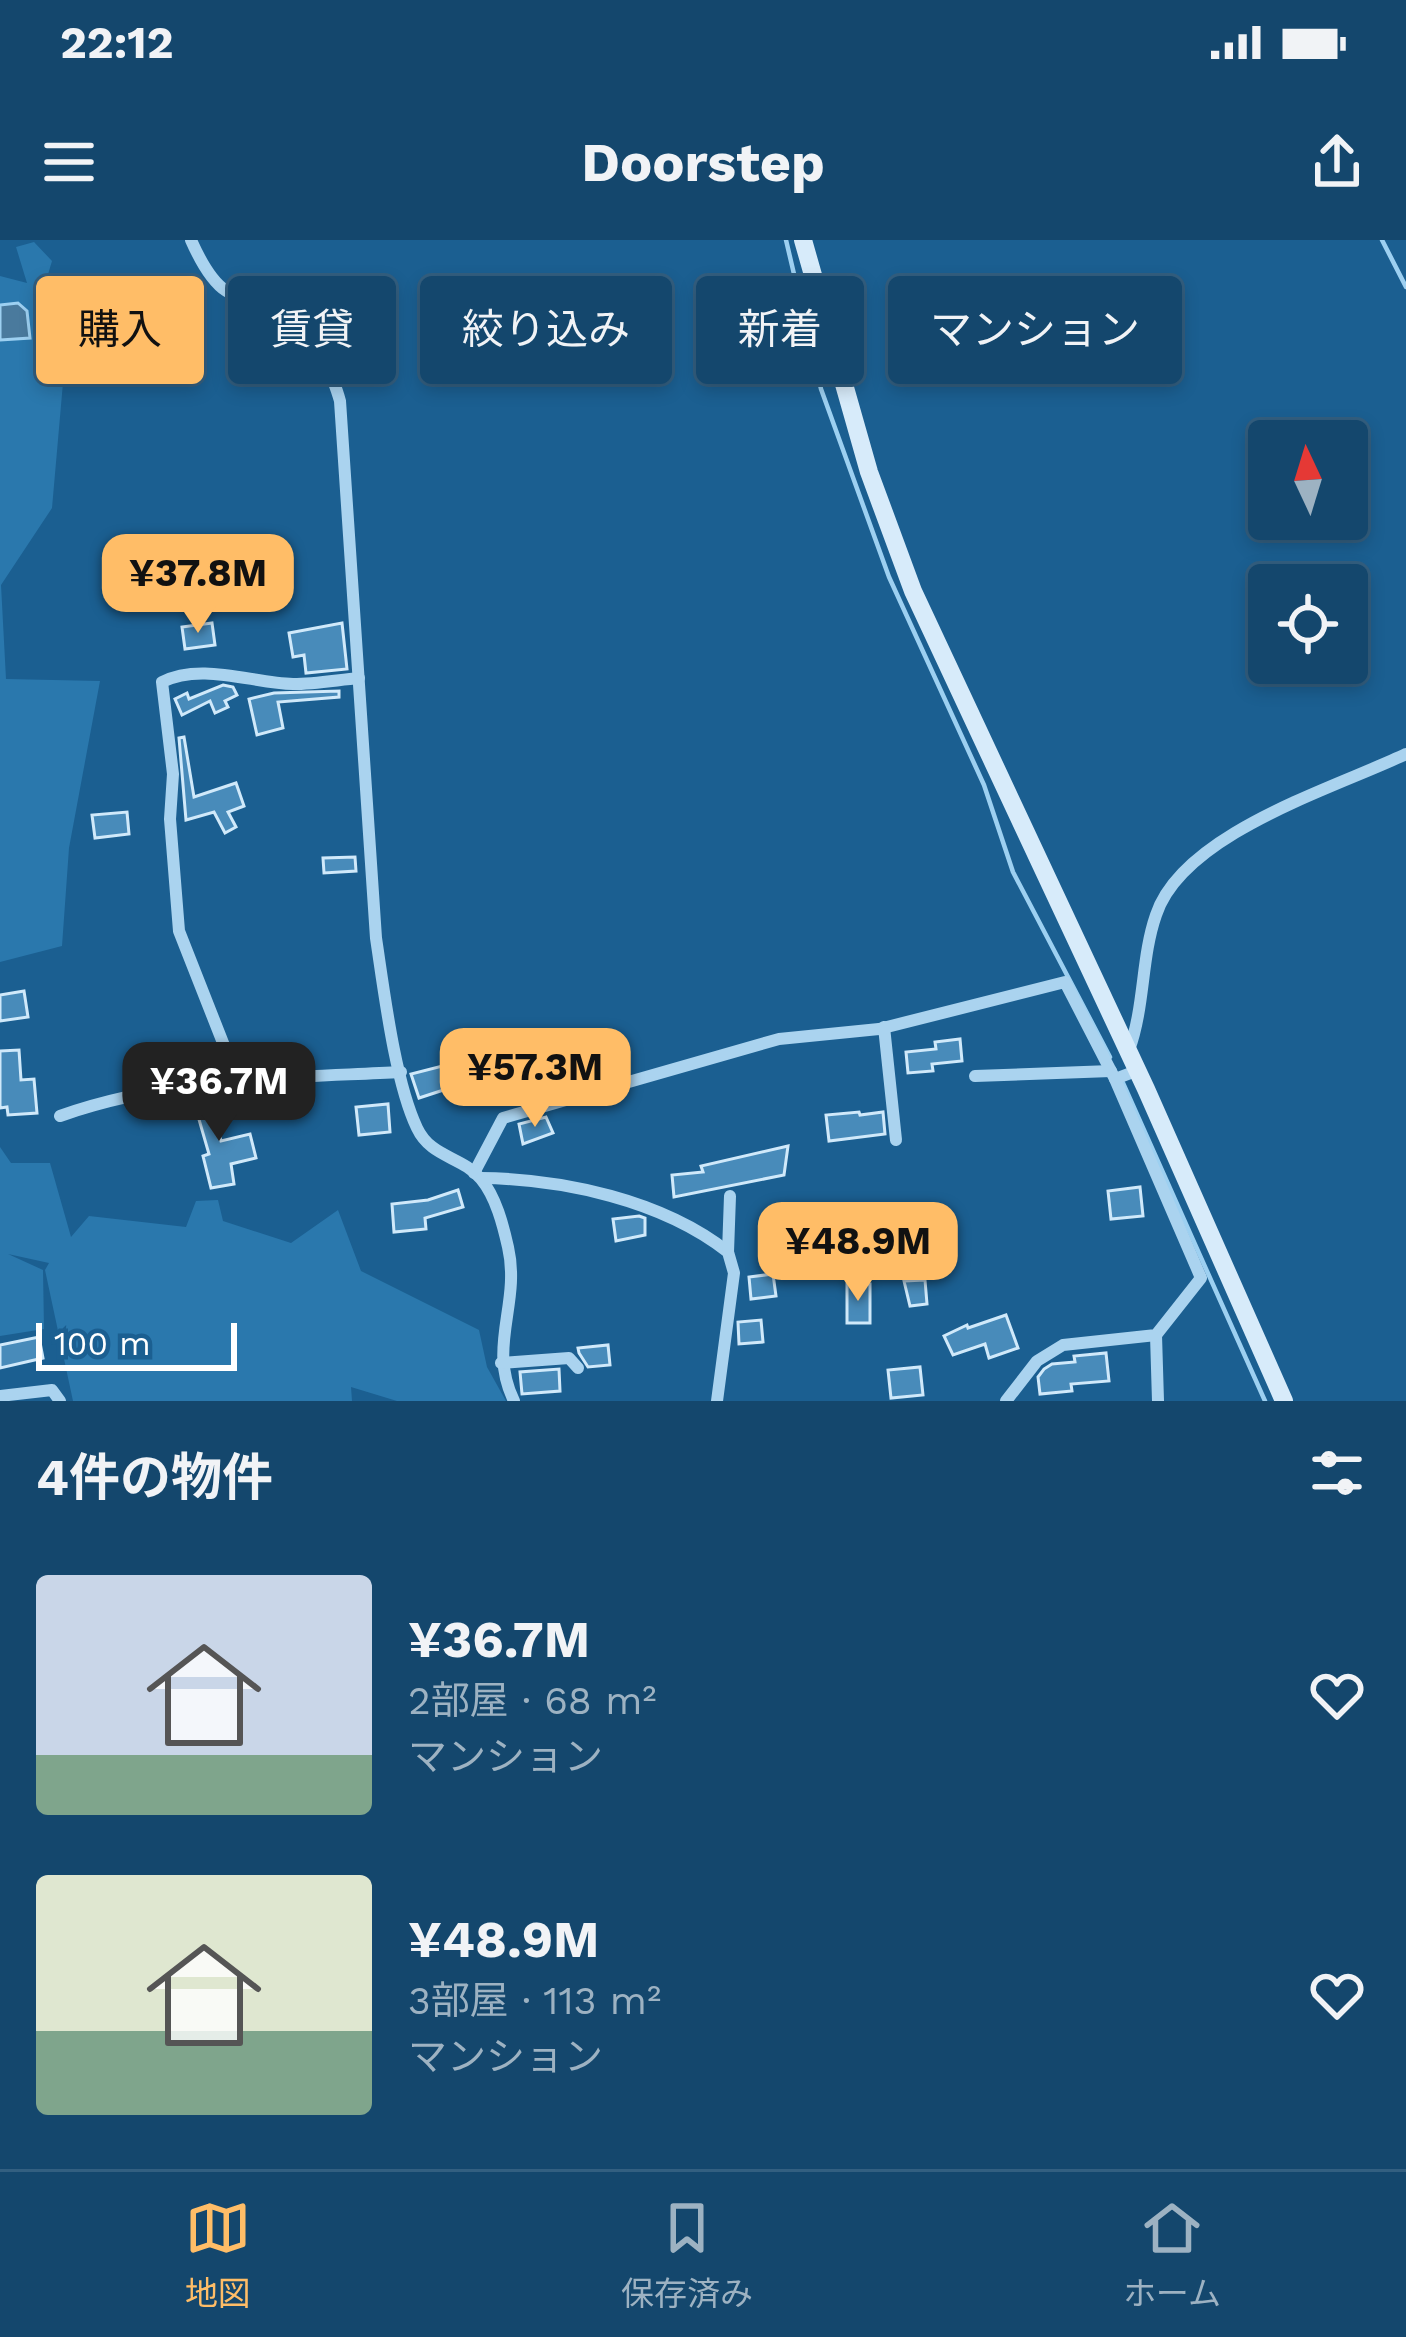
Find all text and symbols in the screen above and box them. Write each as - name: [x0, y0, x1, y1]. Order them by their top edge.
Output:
- text: 22:12: [60, 16, 173, 69]
- icon: menu: [36, 129, 102, 195]
- icon: share: [1304, 129, 1370, 195]
- text: Doorstep: [581, 131, 825, 194]
- chip: 購入: [36, 276, 204, 384]
- chip: 賃貸: [228, 276, 396, 384]
- chip: 絞り込み: [420, 276, 672, 384]
- chip: 新着: [696, 276, 864, 384]
- chip: マンション: [888, 276, 1182, 384]
- north arrow: [1248, 420, 1368, 540]
- map controls: [1248, 420, 1368, 684]
- pin: ¥37.8M: [100, 534, 296, 636]
- text: ¥37.8M: [129, 550, 267, 595]
- button: locate: [1248, 564, 1368, 684]
- pin: ¥57.3M: [437, 1028, 633, 1130]
- pin: ¥36.7M: [121, 1042, 317, 1144]
- text: ¥57.3M: [467, 1044, 603, 1089]
- text: ¥36.7M: [149, 1058, 289, 1103]
- pin: ¥48.9M: [760, 1202, 956, 1304]
- text: ¥48.9M: [785, 1218, 931, 1263]
- scale bar: [36, 1317, 237, 1370]
- text: 100 m: [54, 1324, 151, 1363]
- icon: filters: [1304, 1440, 1370, 1506]
- text: 4件の物件: [36, 1448, 273, 1507]
- text: ¥36.7M: [408, 1610, 590, 1669]
- icon: home: [132, 1623, 276, 1767]
- icon: heart: [1304, 1662, 1370, 1728]
- text: 2部屋 · 68 m²: [408, 1678, 657, 1723]
- text: マンション: [408, 1734, 603, 1779]
- text: ¥48.9M: [408, 1910, 600, 1969]
- icon: home: [132, 1923, 276, 2067]
- icon: heart: [1304, 1962, 1370, 2028]
- text: 3部屋 · 113 m²: [408, 1978, 661, 2023]
- text: マンション: [408, 2034, 603, 2079]
- tab: 地図: [185, 2195, 251, 2315]
- tab: 保存済み: [621, 2195, 753, 2315]
- tab: ホーム: [1123, 2195, 1221, 2315]

